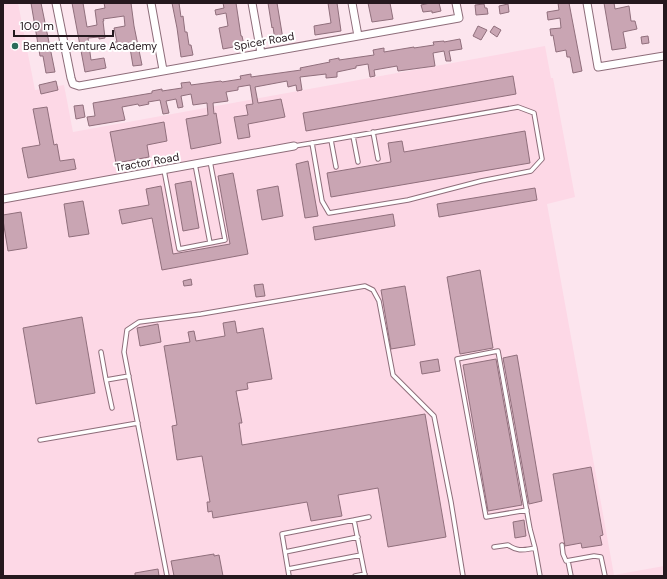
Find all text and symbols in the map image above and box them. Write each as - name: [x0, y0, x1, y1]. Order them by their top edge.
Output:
- scale bar: [14, 12, 113, 38]
- text: 100 m: [20, 18, 54, 34]
- street label: Spicer Road: [233, 29, 295, 53]
- place label: Bennett Venture Academy: [23, 39, 157, 53]
- marker: Bennett Venture Academy: [10, 41, 20, 51]
- street label: Tractor Road: [114, 149, 180, 175]

